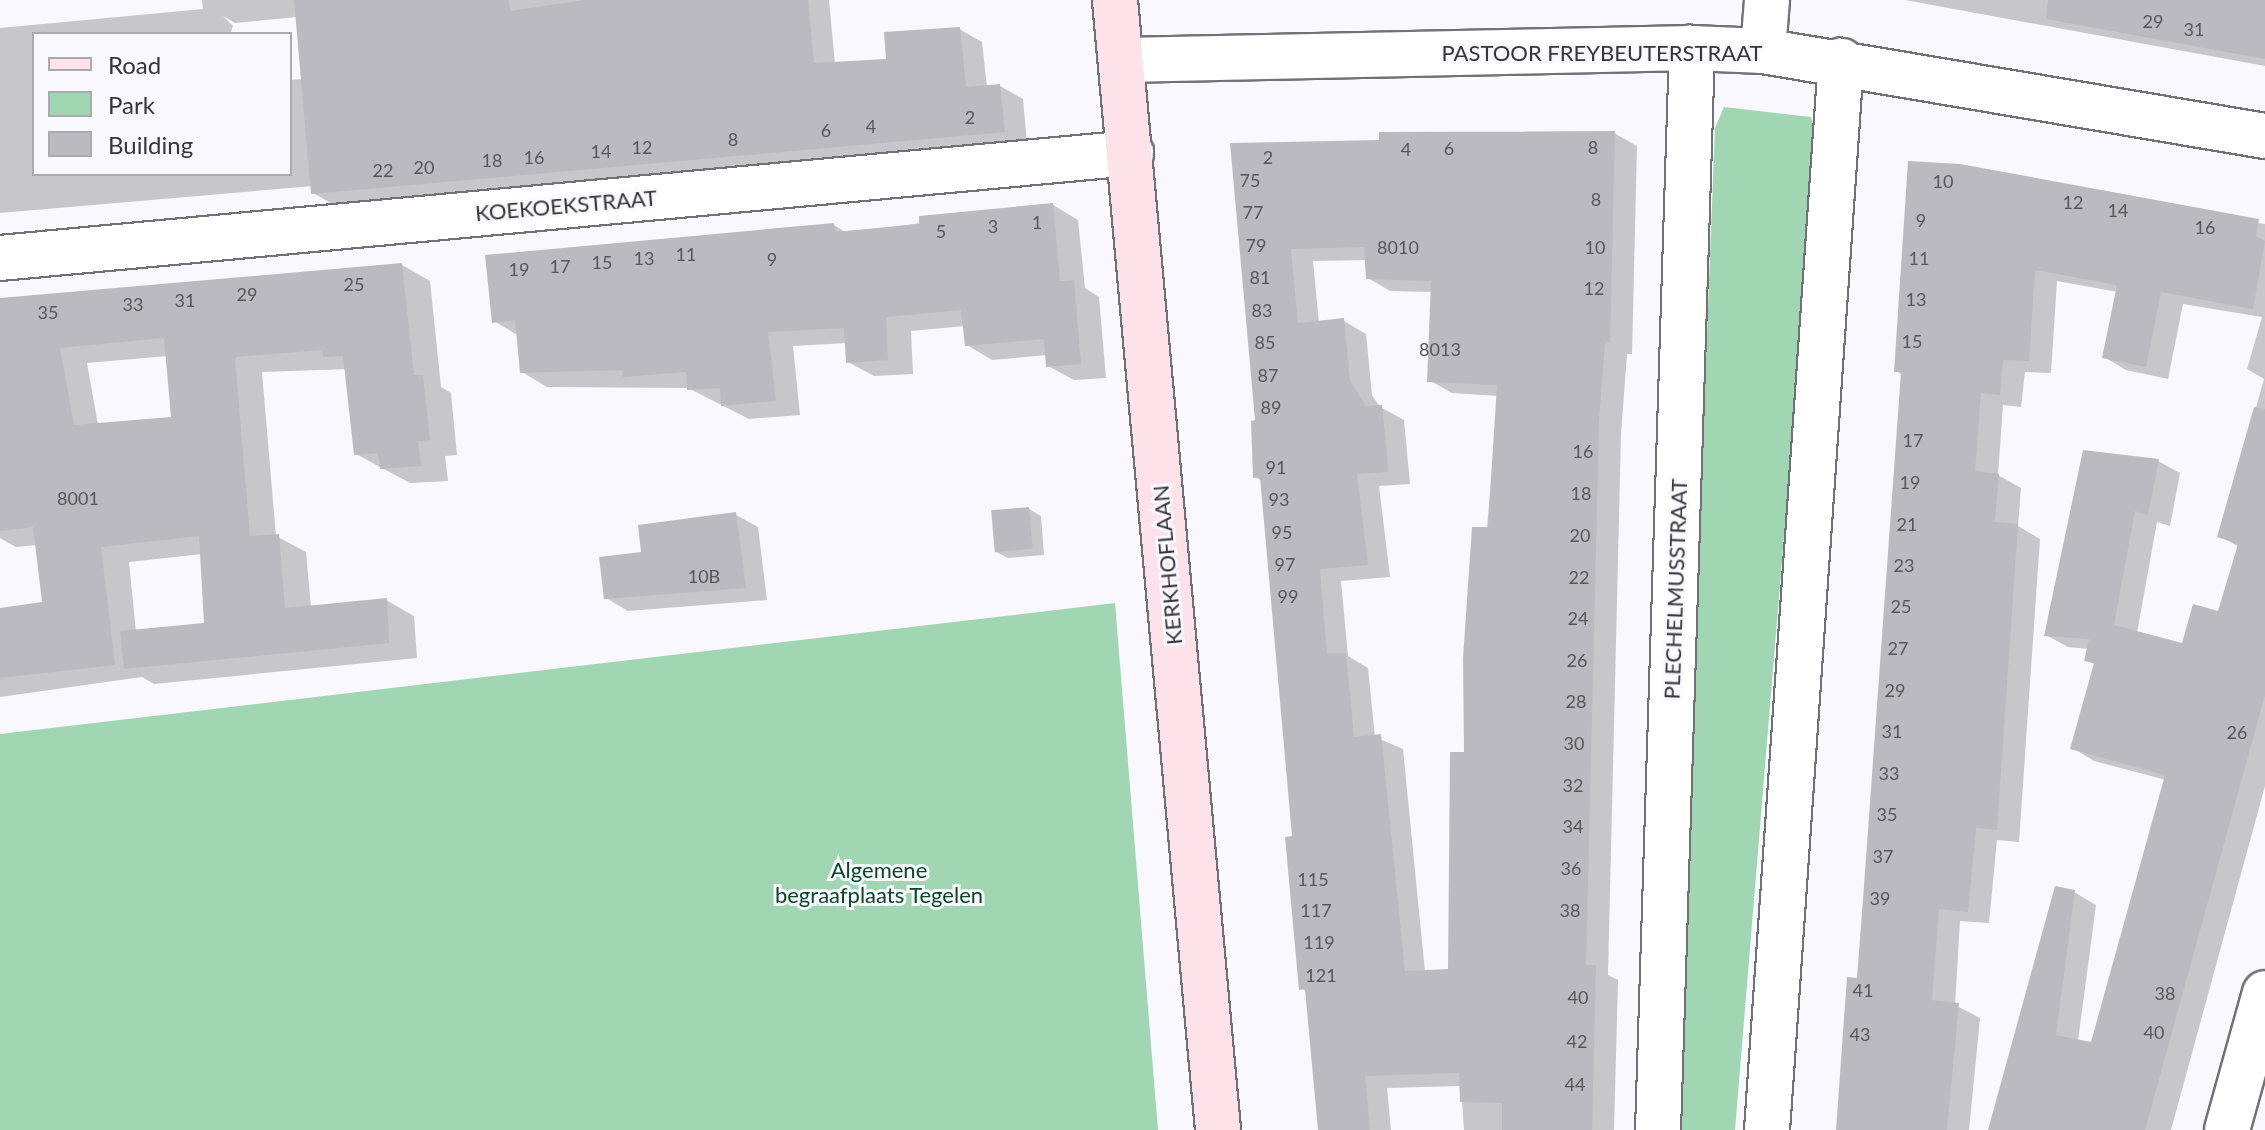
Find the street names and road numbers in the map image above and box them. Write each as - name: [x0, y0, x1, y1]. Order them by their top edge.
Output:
- street label: PASTOOR FREYBEUTERSTRAAT: [1441, 40, 1763, 66]
- street label: KOEKOEKSTRAAT: [474, 184, 658, 226]
- street label: PLECHELMUSSTRAAT: [1658, 478, 1692, 700]
- street label: KERKHOFLAAN: [1147, 484, 1187, 646]

